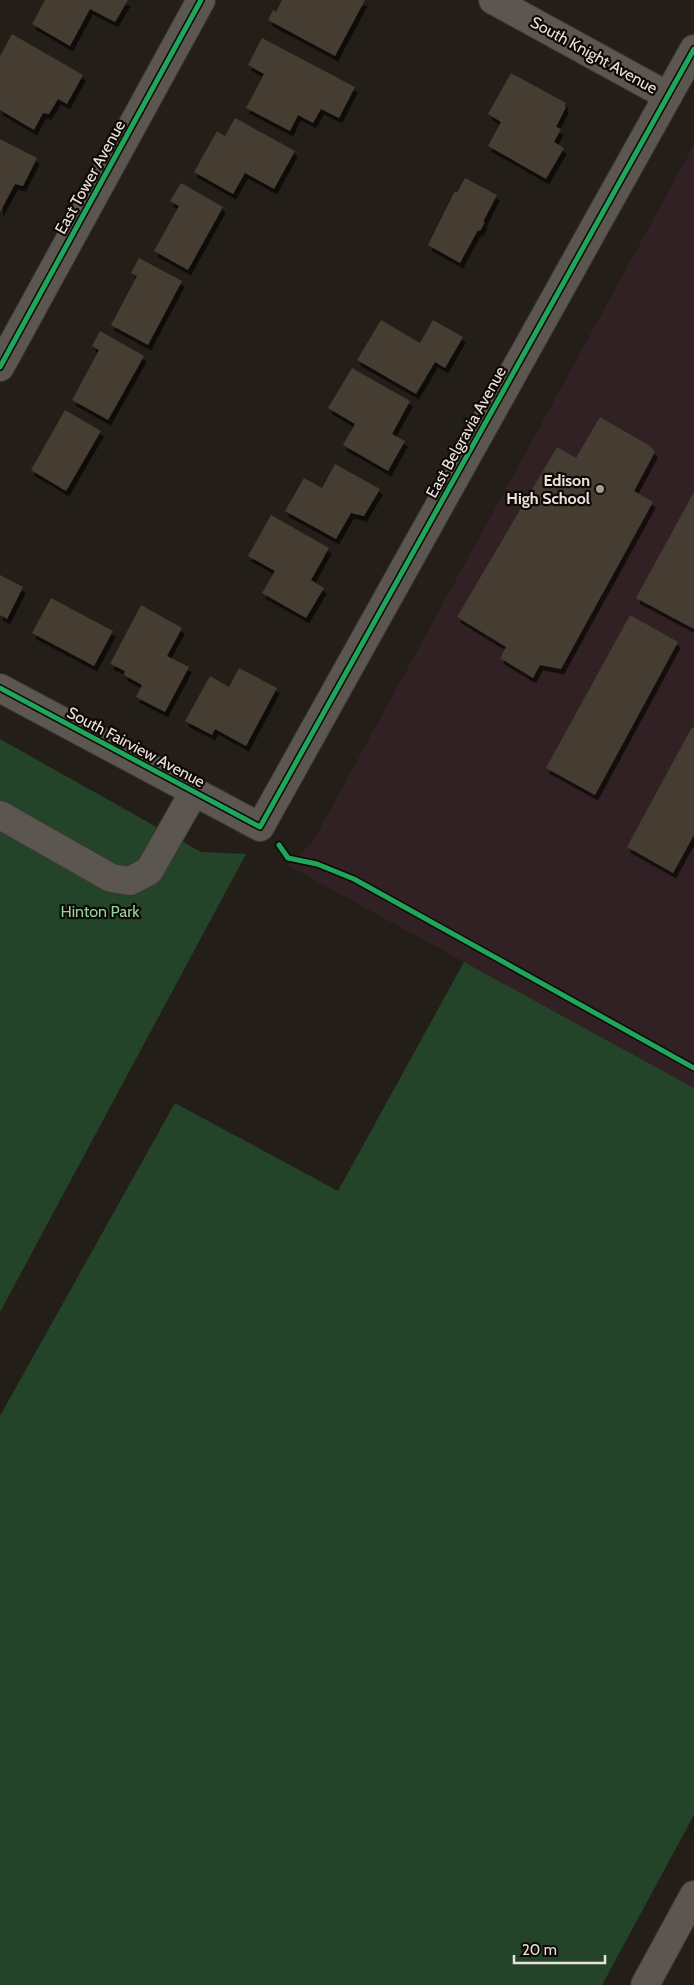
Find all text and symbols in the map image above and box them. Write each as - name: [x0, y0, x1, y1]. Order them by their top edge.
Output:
- street label: South Knight Avenue: [527, 12, 661, 98]
- street label: East Tower Avenue: [51, 117, 129, 237]
- street label: East Belgravia Avenue: [422, 363, 510, 501]
- place label: Edison High School: [506, 471, 590, 508]
- marker: Edison High School: [594, 483, 606, 495]
- street label: South Fairview Avenue: [64, 703, 208, 791]
- park label: Hinton Park: [61, 902, 140, 921]
- scale bar: [514, 1932, 605, 1964]
- text: 20 m: [522, 1941, 557, 1959]

